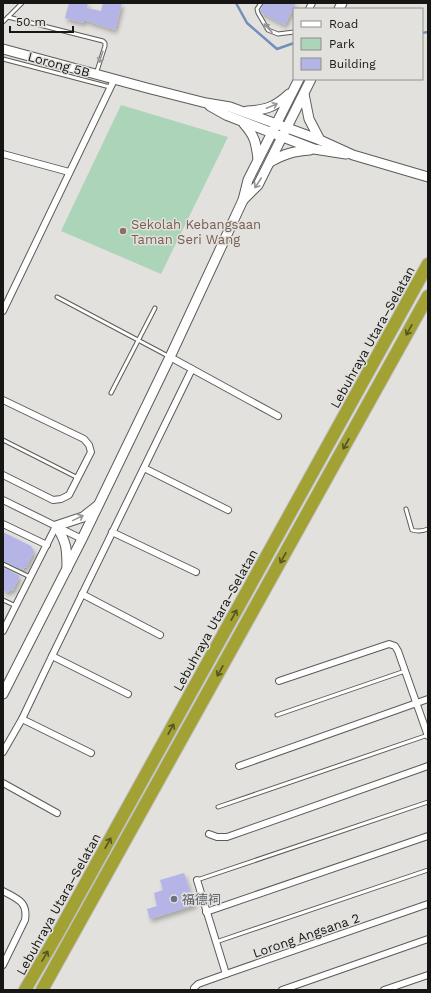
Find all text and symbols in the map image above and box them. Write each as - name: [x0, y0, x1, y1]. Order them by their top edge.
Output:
- scale bar: [10, 8, 73, 34]
- legend: [293, 8, 423, 80]
- text: 50 m: [16, 15, 46, 29]
- text: Road: [329, 17, 358, 31]
- one-way arrow: [263, 23, 272, 33]
- text: Park: [329, 37, 355, 51]
- street label: Lorong 5B: [26, 49, 92, 80]
- one-way arrow: [97, 51, 104, 64]
- text: Building: [329, 57, 376, 71]
- one-way arrow: [265, 102, 277, 110]
- one-way arrow: [254, 177, 262, 189]
- place label: Sekolah Kebangsaan Taman Seri Wang: [131, 217, 261, 247]
- marker: Sekolah Kebangsaan Taman Seri Wang: [118, 226, 128, 236]
- street label: Lebuhraya Utara–Selatan: [327, 264, 418, 411]
- one-way arrow: [405, 324, 412, 336]
- one-way arrow: [342, 438, 349, 450]
- one-way arrow: [72, 514, 84, 521]
- street label: Lebuhraya Utara–Selatan: [170, 547, 261, 694]
- one-way arrow: [278, 552, 286, 564]
- one-way arrow: [230, 609, 238, 621]
- one-way arrow: [215, 665, 223, 677]
- one-way arrow: [168, 723, 175, 735]
- street label: Lebuhraya Utara–Selatan: [13, 831, 104, 978]
- one-way arrow: [105, 837, 113, 849]
- place label: 福德祠: [182, 892, 221, 907]
- marker: 福德祠: [169, 894, 179, 904]
- street label: Lorong Angsana 2: [251, 910, 362, 961]
- one-way arrow: [41, 950, 49, 962]

